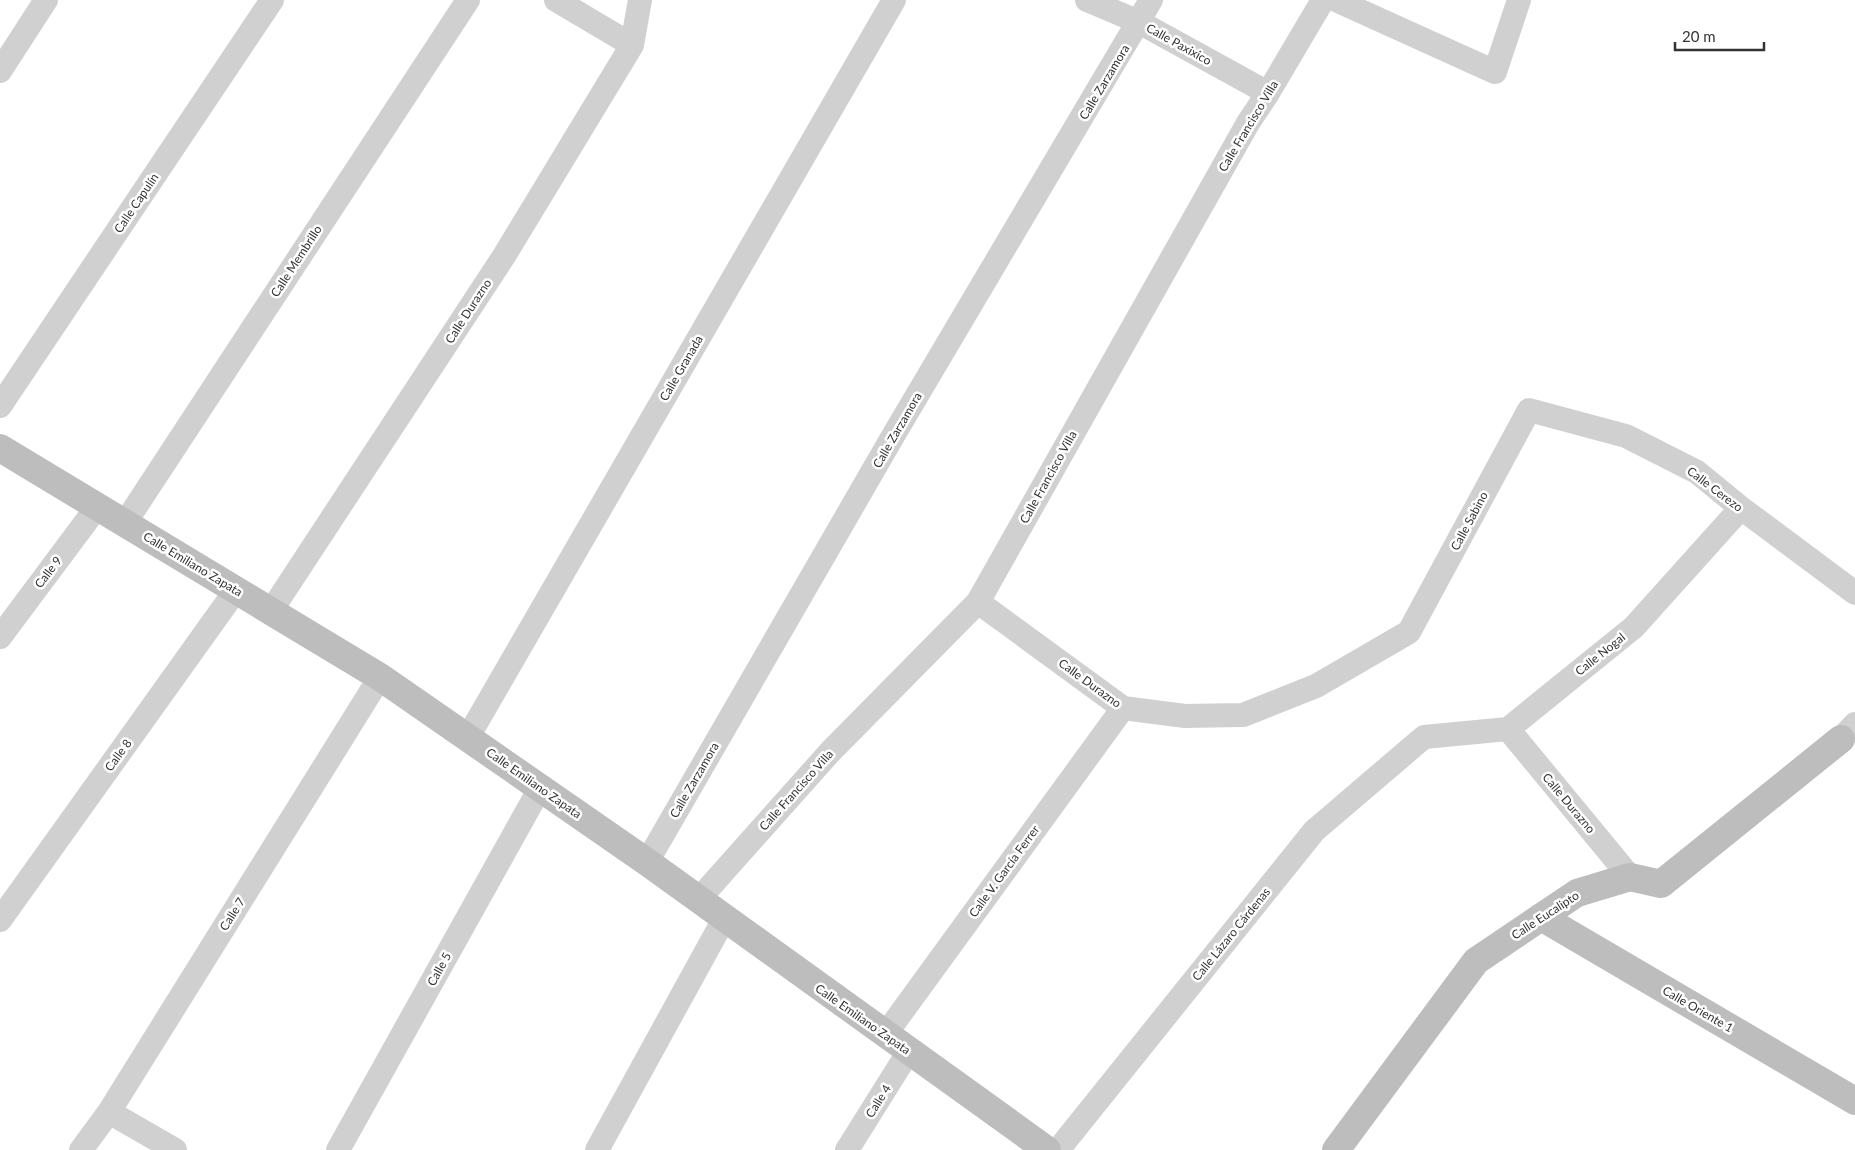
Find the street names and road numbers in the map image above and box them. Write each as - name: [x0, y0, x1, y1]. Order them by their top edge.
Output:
- street label: Calle Paxixico: [1144, 20, 1214, 68]
- street label: Calle Zarzamora: [1076, 42, 1132, 122]
- street label: Calle Francisco Villa: [1215, 78, 1281, 174]
- street label: Calle Capulín: [111, 170, 161, 236]
- street label: Calle Membrillo: [267, 222, 325, 300]
- street label: Calle Durazno: [442, 276, 495, 346]
- street label: Calle Granada: [656, 332, 706, 403]
- street label: Calle Zarzamora: [869, 389, 925, 471]
- street label: Calle Francisco Villa: [1016, 428, 1080, 526]
- street label: Calle Cerezo: [1684, 463, 1746, 515]
- street label: Calle Sabino: [1447, 489, 1491, 553]
- street label: Calle Emiliano Zapata: [141, 529, 245, 600]
- street label: Calle 9: [31, 553, 65, 591]
- street label: Calle Nogal: [1572, 629, 1628, 679]
- street label: Calle Durazno: [1056, 655, 1124, 711]
- street label: Calle 8: [101, 736, 135, 774]
- street label: Calle Zarzamora: [666, 739, 722, 821]
- street label: Calle Emiliano Zapata: [483, 744, 585, 822]
- street label: Calle Francisco Villa: [756, 746, 836, 834]
- street label: Calle Durazno: [1539, 770, 1599, 836]
- street label: Calle V. García Ferrer: [966, 822, 1043, 920]
- street label: Calle Lázaro Cárdenas: [1189, 884, 1273, 984]
- street label: Calle Eucalipto: [1508, 887, 1582, 942]
- street label: Calle 7: [216, 895, 248, 933]
- street label: Calle 5: [424, 950, 454, 988]
- street label: Calle Emiliano Zapata: [812, 980, 914, 1058]
- street label: Calle Oriente 1: [1660, 983, 1736, 1035]
- street label: Calle 4: [862, 1082, 894, 1120]

